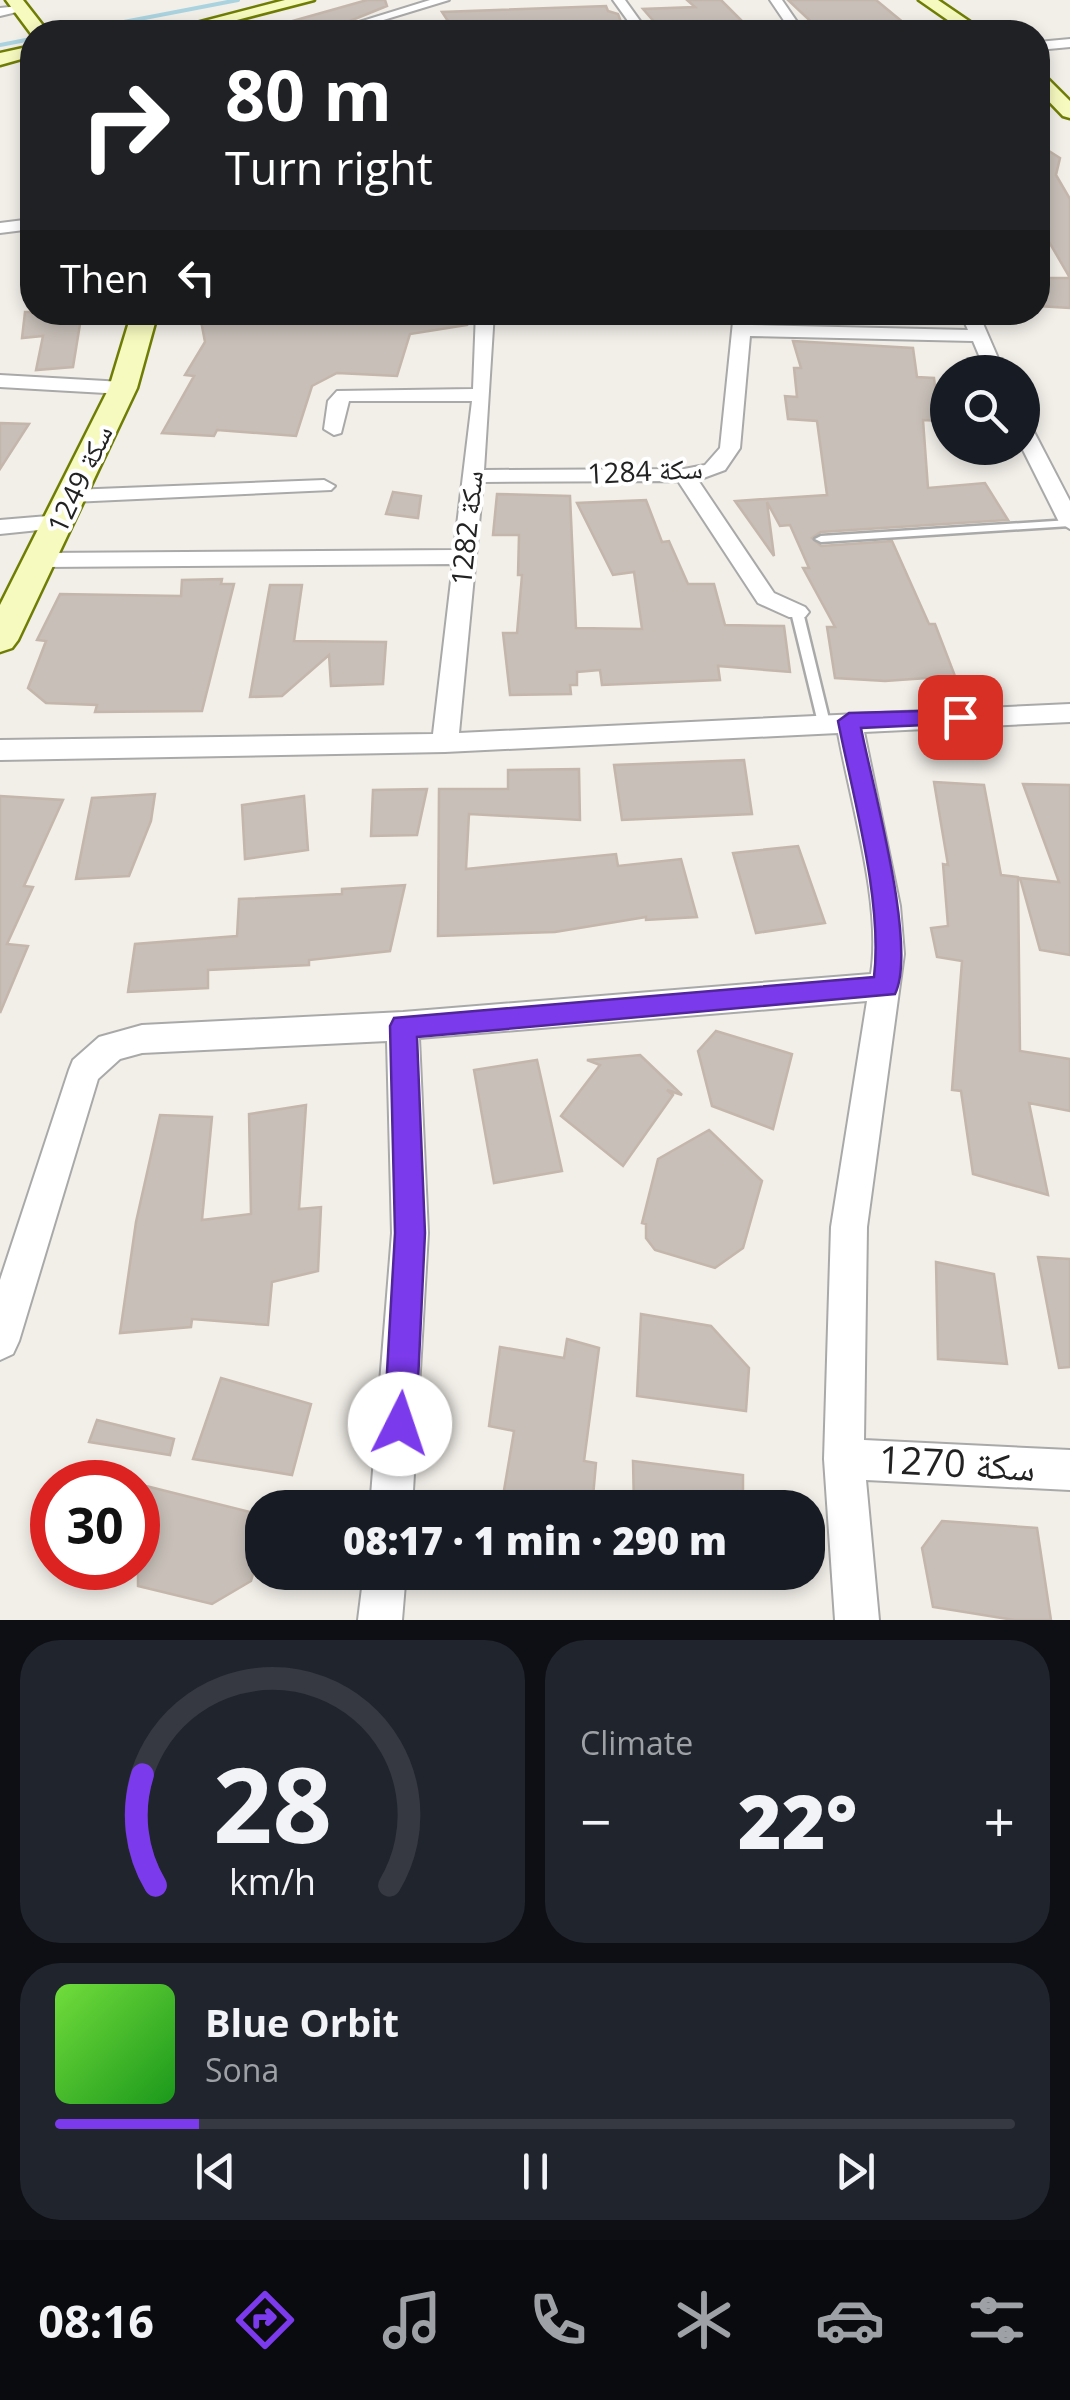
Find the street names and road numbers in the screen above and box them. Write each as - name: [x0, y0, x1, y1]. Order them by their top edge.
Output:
- street label: سكة 1249: [38, 418, 121, 539]
- street label: سكة 1284: [586, 448, 703, 492]
- street label: سكة 1282: [441, 469, 491, 587]
- street label: سكة 1270: [878, 1432, 1037, 1492]

